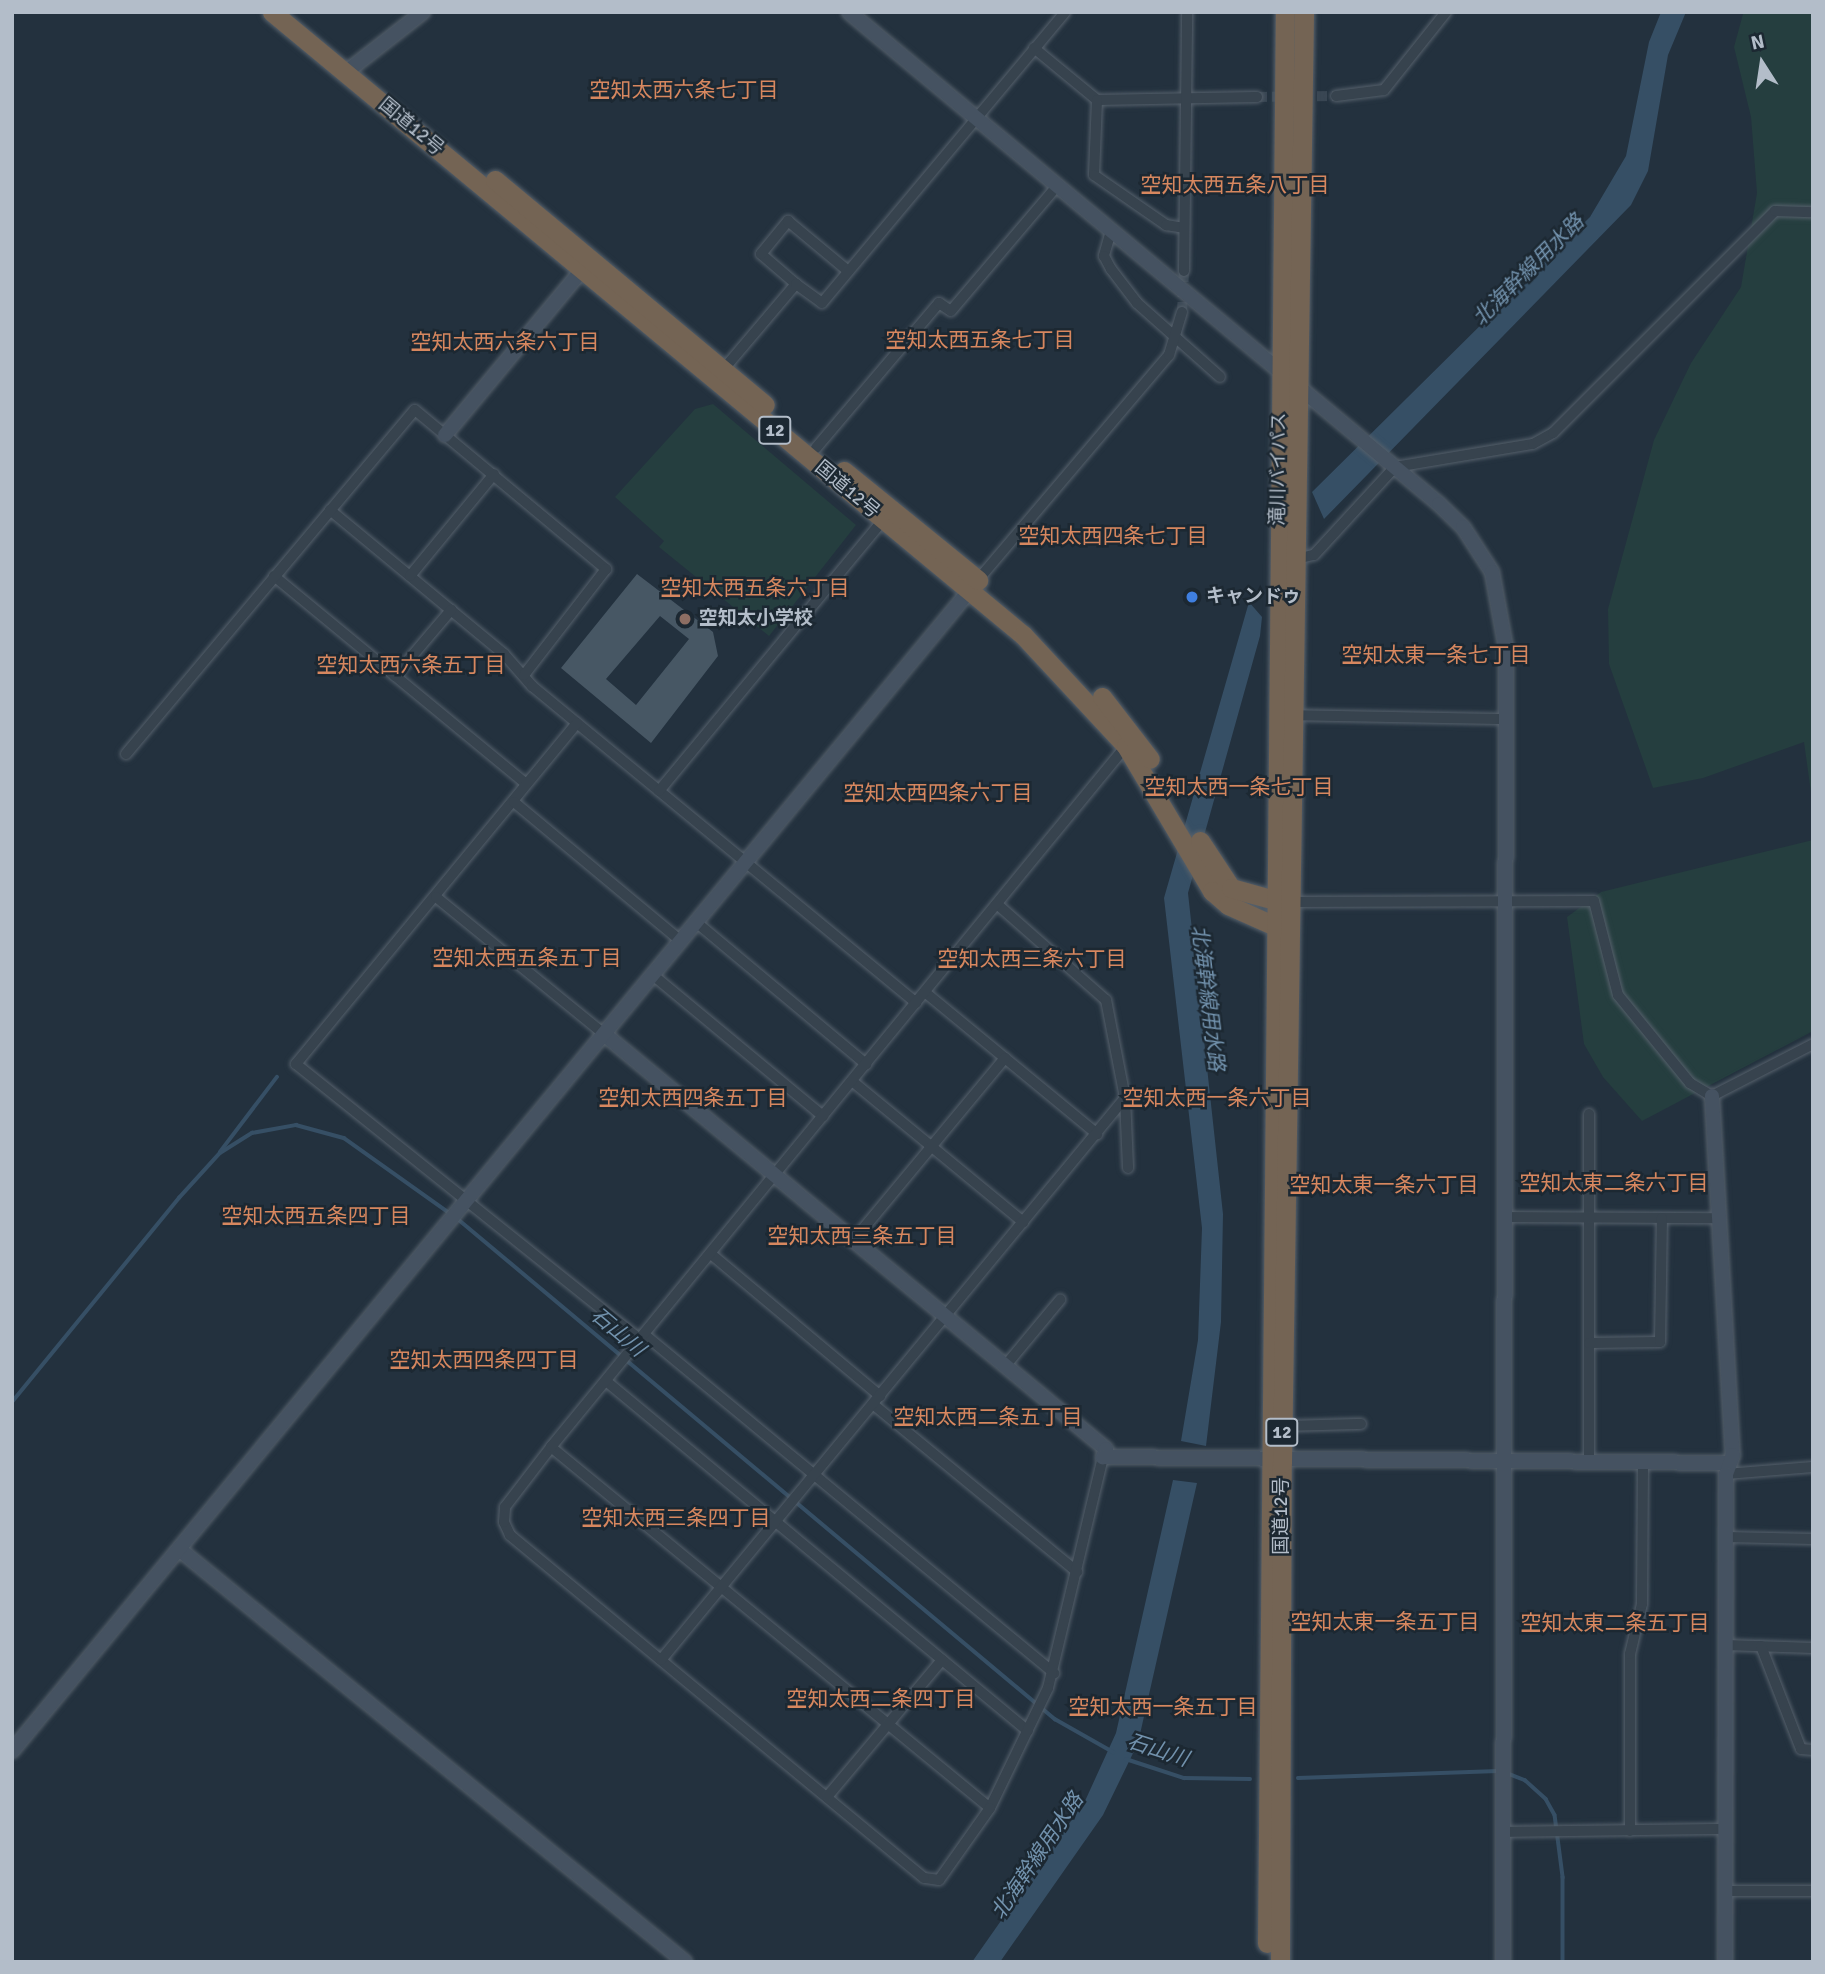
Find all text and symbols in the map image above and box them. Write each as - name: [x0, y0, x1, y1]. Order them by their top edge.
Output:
- north arrow: [1727, 28, 1797, 98]
- text: N: [1749, 29, 1767, 56]
- district label: 空知太西六条七丁目: [590, 77, 778, 103]
- street label: 国道12号: [374, 93, 448, 161]
- district label: 空知太西五条八丁目: [1141, 172, 1329, 198]
- water label: 北海幹線用水路: [1467, 209, 1589, 331]
- district label: 空知太西五条七丁目: [886, 327, 1074, 353]
- district label: 空知太西六条六丁目: [411, 329, 599, 355]
- street label: 滝川バイパス: [1267, 412, 1291, 526]
- road number: 12: [758, 416, 792, 444]
- street label: 国道12号: [810, 456, 884, 524]
- district label: 空知太西四条七丁目: [1019, 523, 1207, 549]
- district label: 空知太西五条六丁目: [661, 575, 849, 601]
- place label: キャンドゥ: [1206, 586, 1301, 608]
- marker: キャンドゥ: [1184, 589, 1200, 605]
- place label: 空知太小学校: [699, 608, 813, 630]
- marker: 空知太小学校: [677, 611, 693, 627]
- district label: 空知太東一条七丁目: [1342, 642, 1530, 668]
- district label: 空知太西六条五丁目: [317, 652, 505, 678]
- district label: 空知太西一条七丁目: [1145, 774, 1333, 800]
- district label: 空知太西四条六丁目: [844, 780, 1032, 806]
- water label: 北海幹線用水路: [1187, 924, 1229, 1072]
- district label: 空知太西五条五丁目: [433, 945, 621, 971]
- district label: 空知太西三条六丁目: [938, 946, 1126, 972]
- district label: 空知太西四条五丁目: [599, 1085, 787, 1111]
- district label: 空知太西一条六丁目: [1123, 1085, 1311, 1111]
- district label: 空知太東二条六丁目: [1520, 1170, 1708, 1196]
- district label: 空知太東一条六丁目: [1290, 1172, 1478, 1198]
- district label: 空知太西五条四丁目: [222, 1203, 410, 1229]
- district label: 空知太西三条五丁目: [768, 1223, 956, 1249]
- water label: 石山川: [586, 1302, 650, 1362]
- district label: 空知太西四条四丁目: [390, 1347, 578, 1373]
- district label: 空知太西二条五丁目: [894, 1404, 1082, 1430]
- road number: 12: [1264, 1418, 1300, 1447]
- street label: 国道12号: [1271, 1477, 1293, 1555]
- district label: 空知太西三条四丁目: [582, 1505, 770, 1531]
- district label: 空知太東一条五丁目: [1291, 1609, 1479, 1635]
- district label: 空知太東二条五丁目: [1521, 1610, 1709, 1636]
- district label: 空知太西二条四丁目: [787, 1686, 975, 1712]
- district label: 空知太西一条五丁目: [1069, 1694, 1257, 1720]
- water label: 石山川: [1124, 1728, 1192, 1772]
- water label: 北海幹線用水路: [985, 1788, 1089, 1924]

